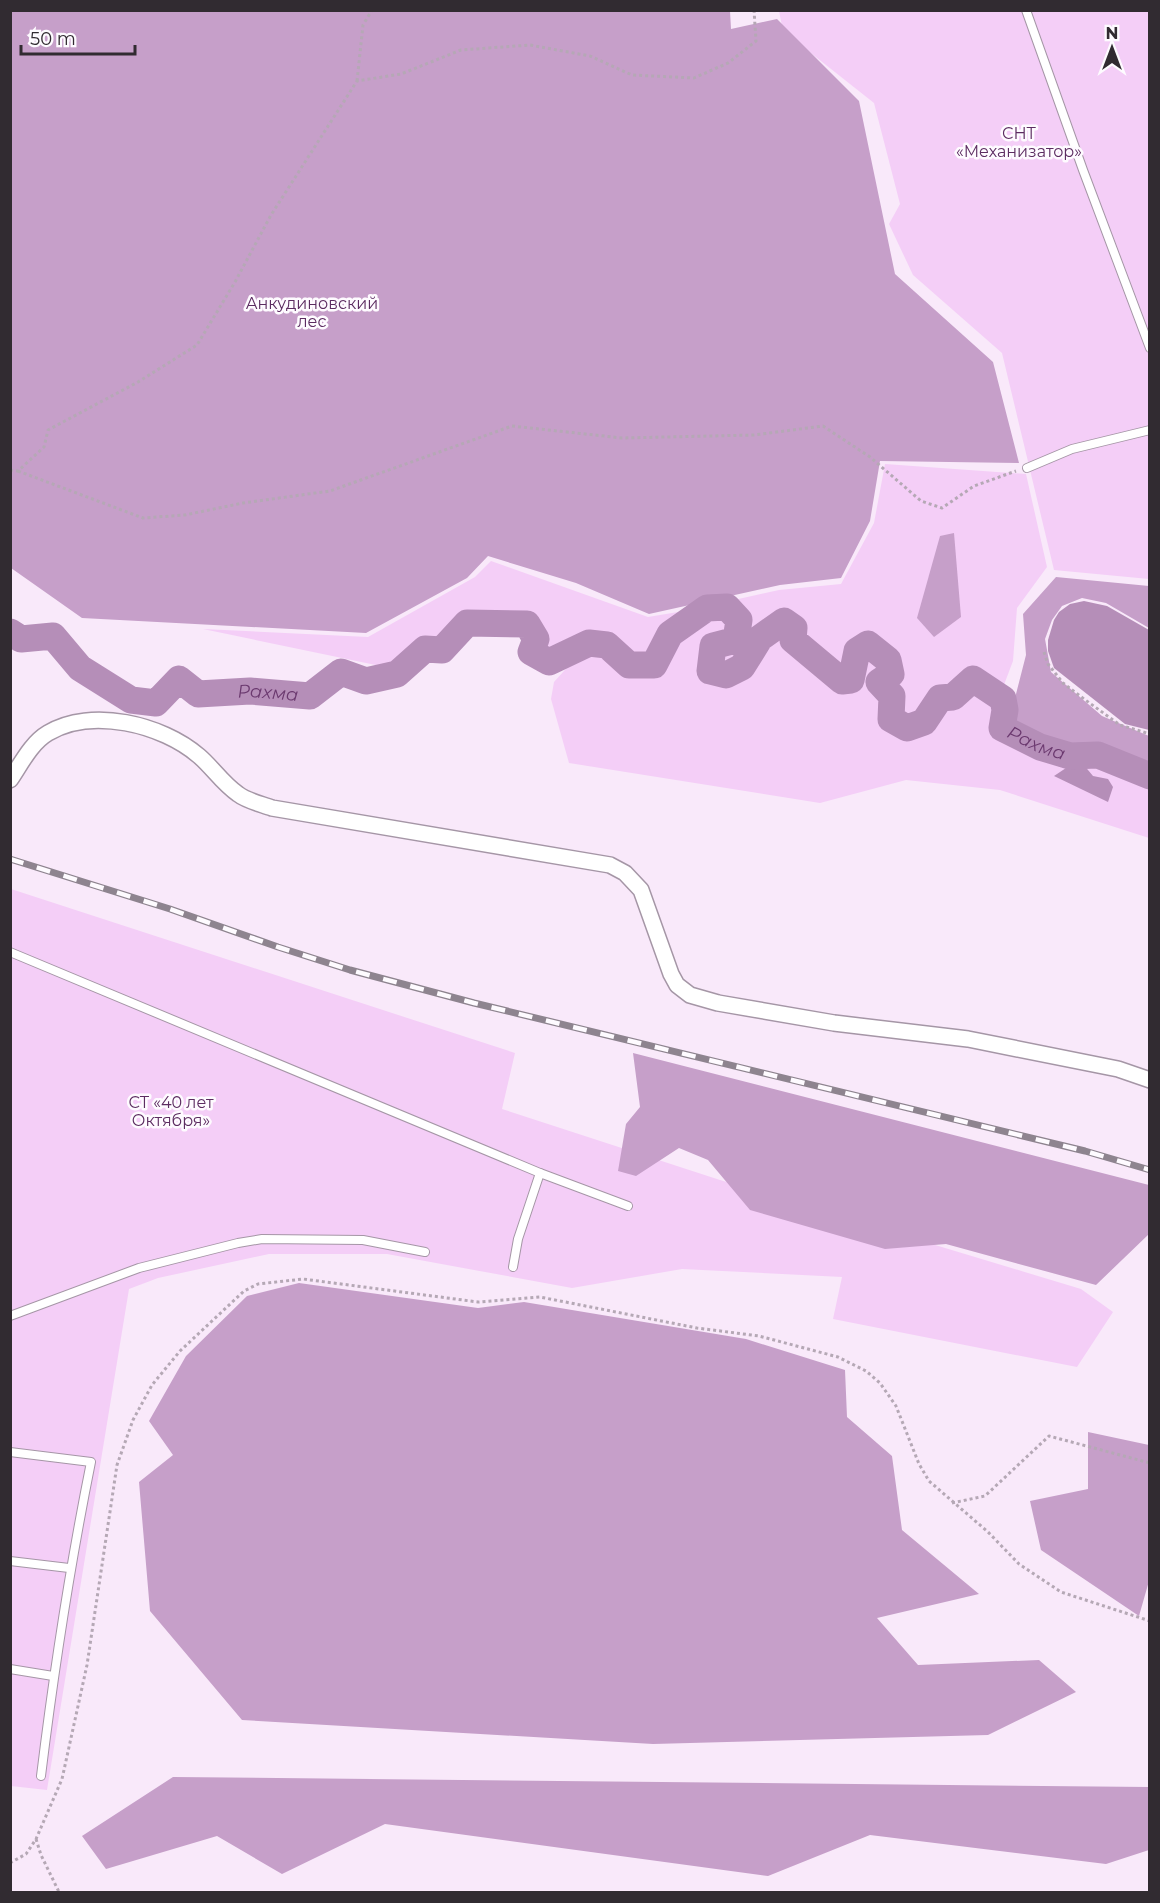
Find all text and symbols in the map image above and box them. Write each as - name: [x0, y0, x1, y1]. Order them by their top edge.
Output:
- scale bar: [21, 18, 135, 56]
- north arrow: [1082, 18, 1142, 78]
- text: N: [1106, 24, 1118, 43]
- text: 50 m: [30, 28, 76, 50]
- park label: СНТ «Механизатор»: [956, 124, 1082, 161]
- park label: Анкудиновский лес: [246, 294, 378, 331]
- water label: Рахма: [237, 680, 299, 706]
- water label: Рахма: [1004, 721, 1068, 765]
- park label: СТ «40 лет Октября»: [128, 1093, 214, 1130]

